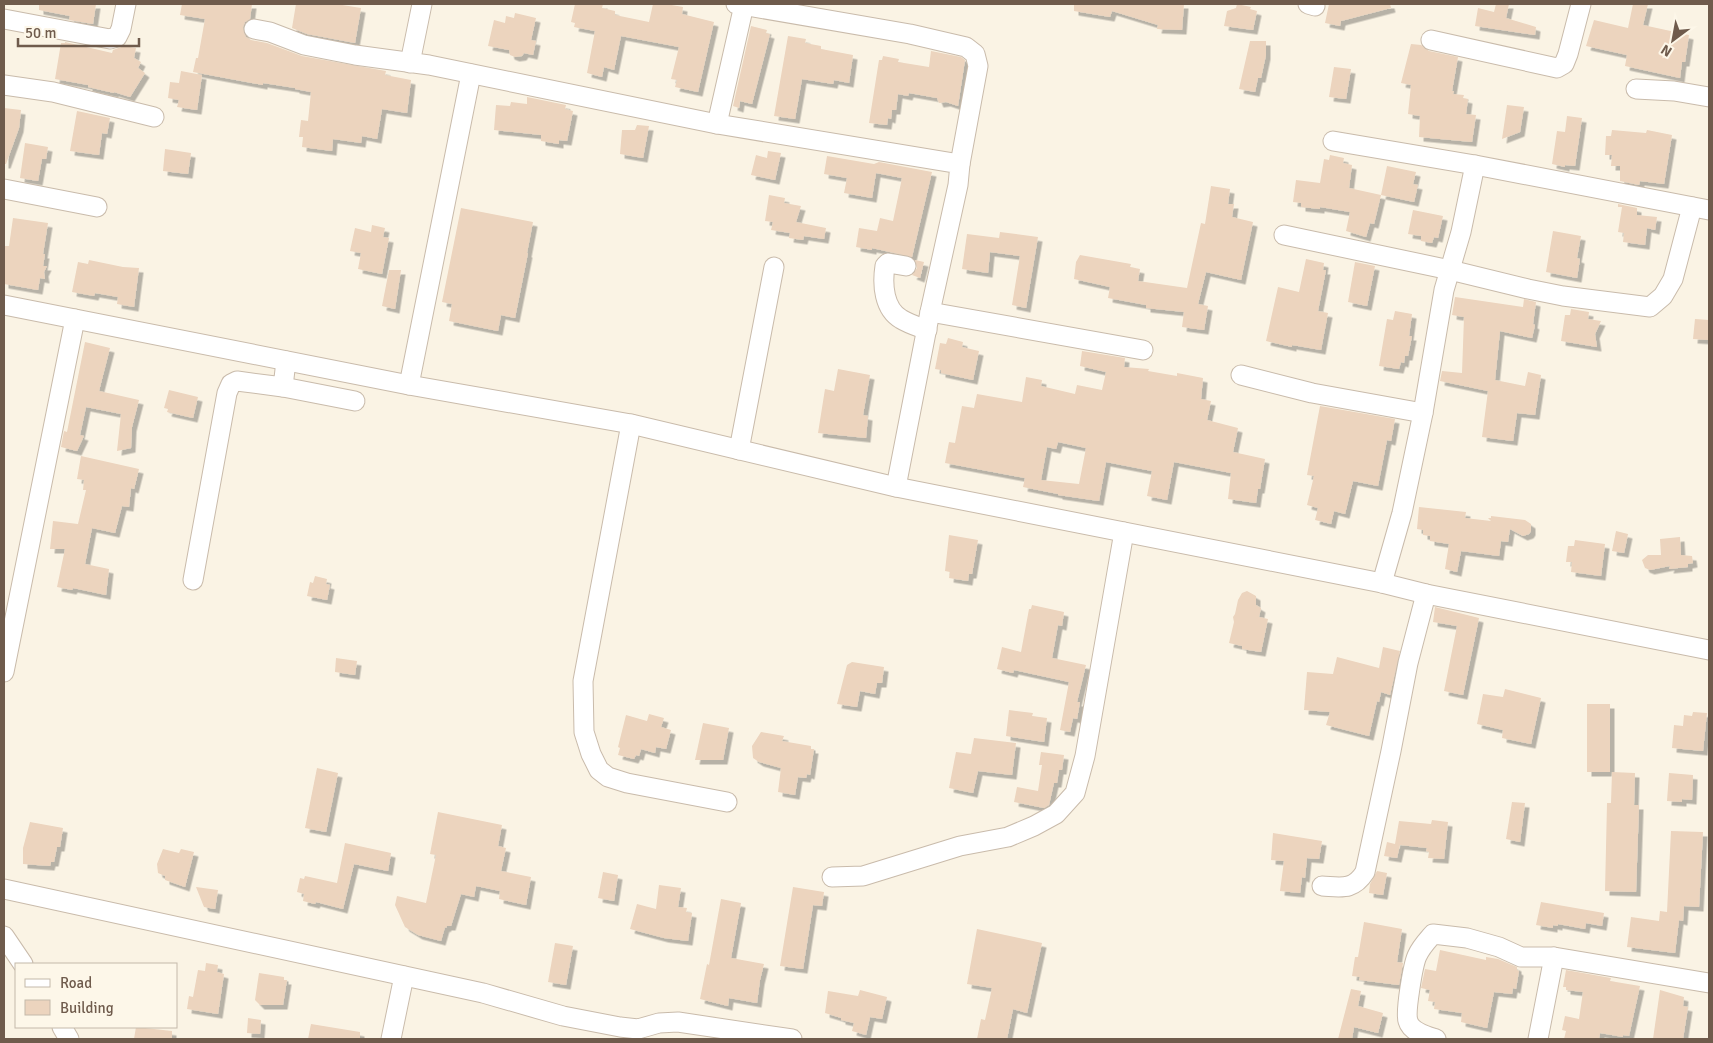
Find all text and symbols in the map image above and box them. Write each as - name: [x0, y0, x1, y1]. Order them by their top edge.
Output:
- scale bar: [18, 15, 139, 47]
- north arrow: [1648, 15, 1698, 65]
- text: 50 m: [25, 24, 56, 42]
- text: N: [1658, 41, 1675, 60]
- legend: [15, 963, 178, 1028]
- text: Road: [60, 974, 92, 992]
- text: Building: [60, 999, 114, 1017]

